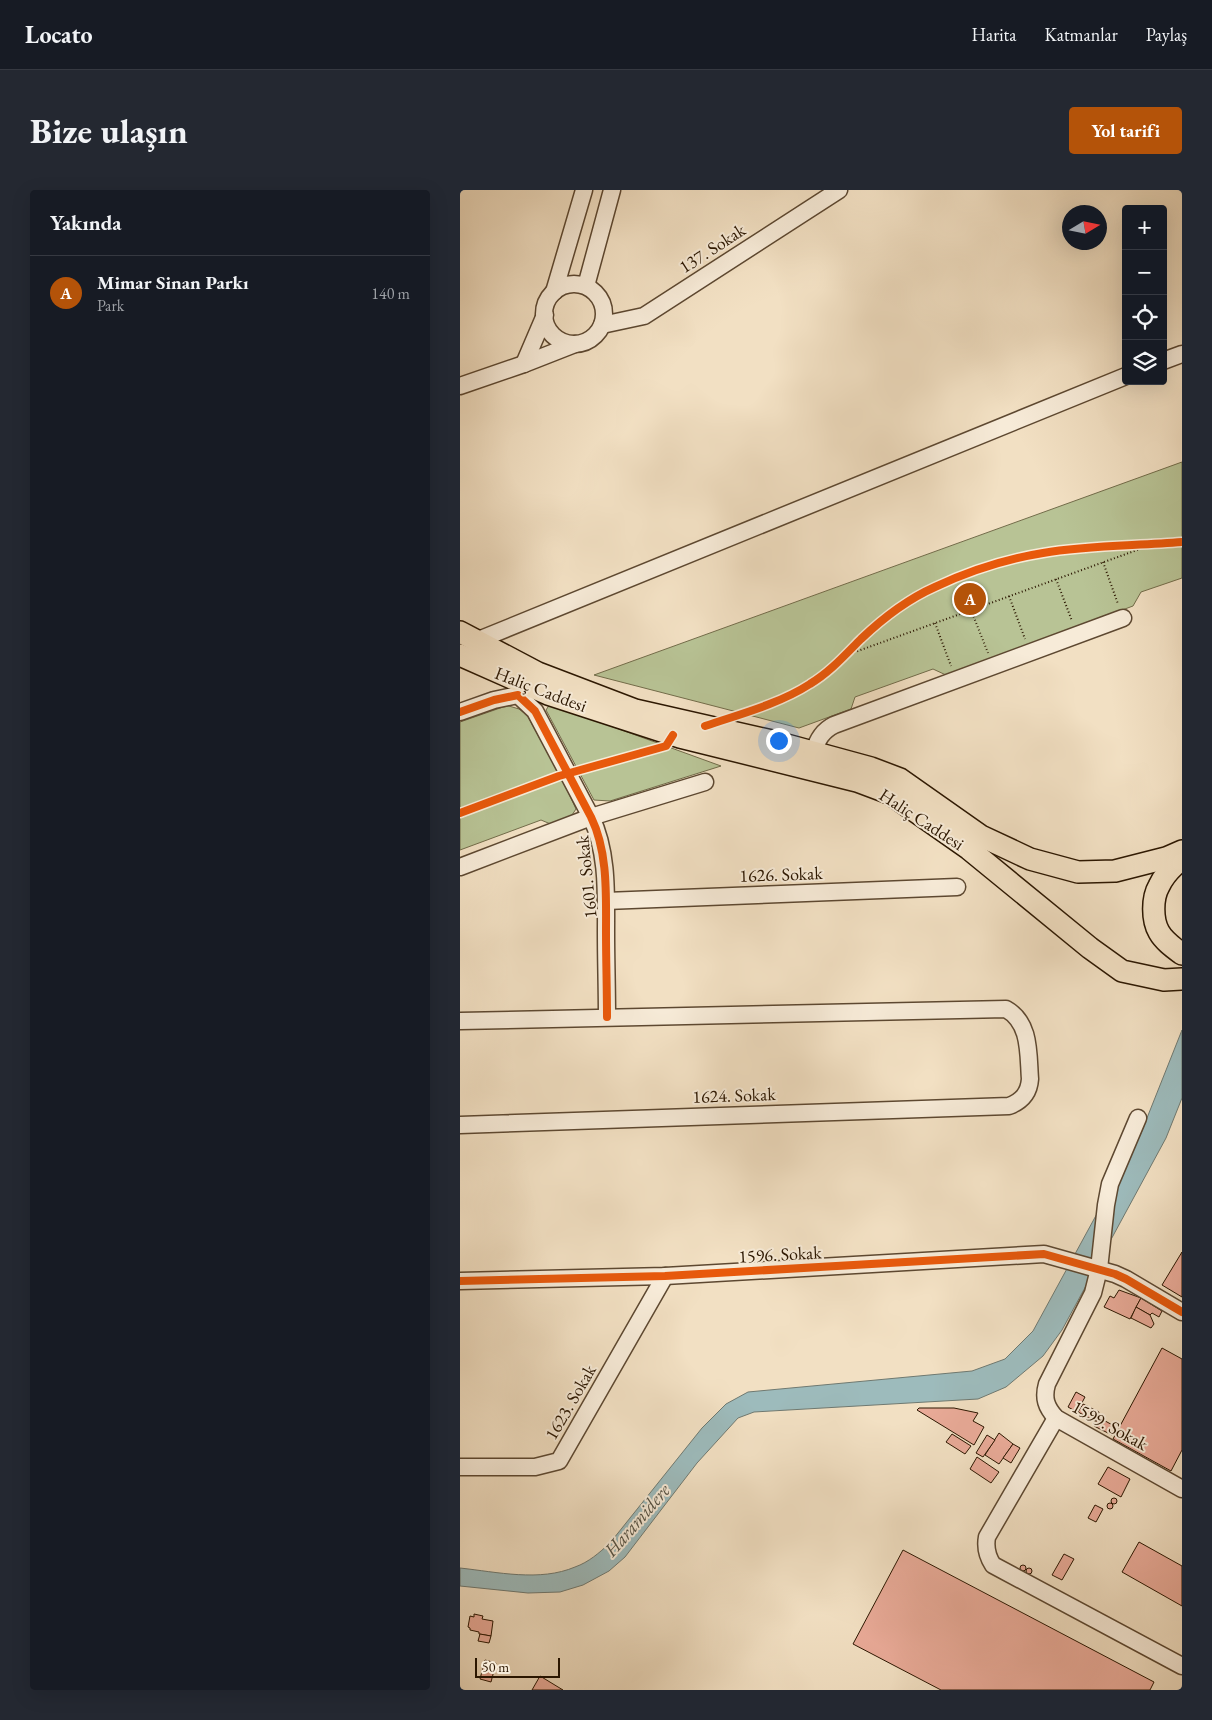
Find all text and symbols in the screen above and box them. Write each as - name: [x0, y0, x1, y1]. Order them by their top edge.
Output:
- text: Locato: [25, 19, 93, 50]
- text: Harita: [971, 23, 1016, 46]
- text: Katmanlar: [1044, 23, 1118, 46]
- text: Paylaş: [1146, 23, 1187, 46]
- button: Yol tarifi: [1069, 107, 1182, 154]
- text: Bize ulaşın: [30, 108, 188, 153]
- north arrow: [1062, 205, 1107, 250]
- map controls: [1122, 205, 1167, 385]
- button: +: [1122, 205, 1167, 250]
- text: Yakında: [50, 209, 121, 236]
- street label: 137. Sokak: [674, 218, 750, 278]
- button: −: [1122, 250, 1167, 295]
- text: Mimar Sinan Parkı: [97, 270, 249, 295]
- text: A: [60, 283, 72, 304]
- text: 140 m: [371, 283, 410, 304]
- text: Park: [97, 295, 124, 316]
- button: locate: [1122, 295, 1167, 340]
- button: layers: [1122, 340, 1167, 385]
- pin: A: [954, 580, 986, 618]
- street label: Haliç Caddesi: [492, 661, 591, 717]
- your location: [766, 728, 792, 754]
- street label: Haliç Caddesi: [875, 783, 969, 855]
- street label: 1601. Sokak: [570, 834, 602, 920]
- street label: 1626. Sokak: [739, 861, 824, 887]
- street label: 1624. Sokak: [692, 1082, 777, 1108]
- street label: 1596. Sokak: [738, 1240, 823, 1268]
- street label: 1623. Sokak: [539, 1360, 601, 1444]
- street label: 1599. Sokak: [1068, 1395, 1153, 1456]
- water label: Haramidere: [598, 1478, 676, 1562]
- scale bar: [475, 1655, 560, 1678]
- text: 50 m: [482, 1658, 509, 1676]

